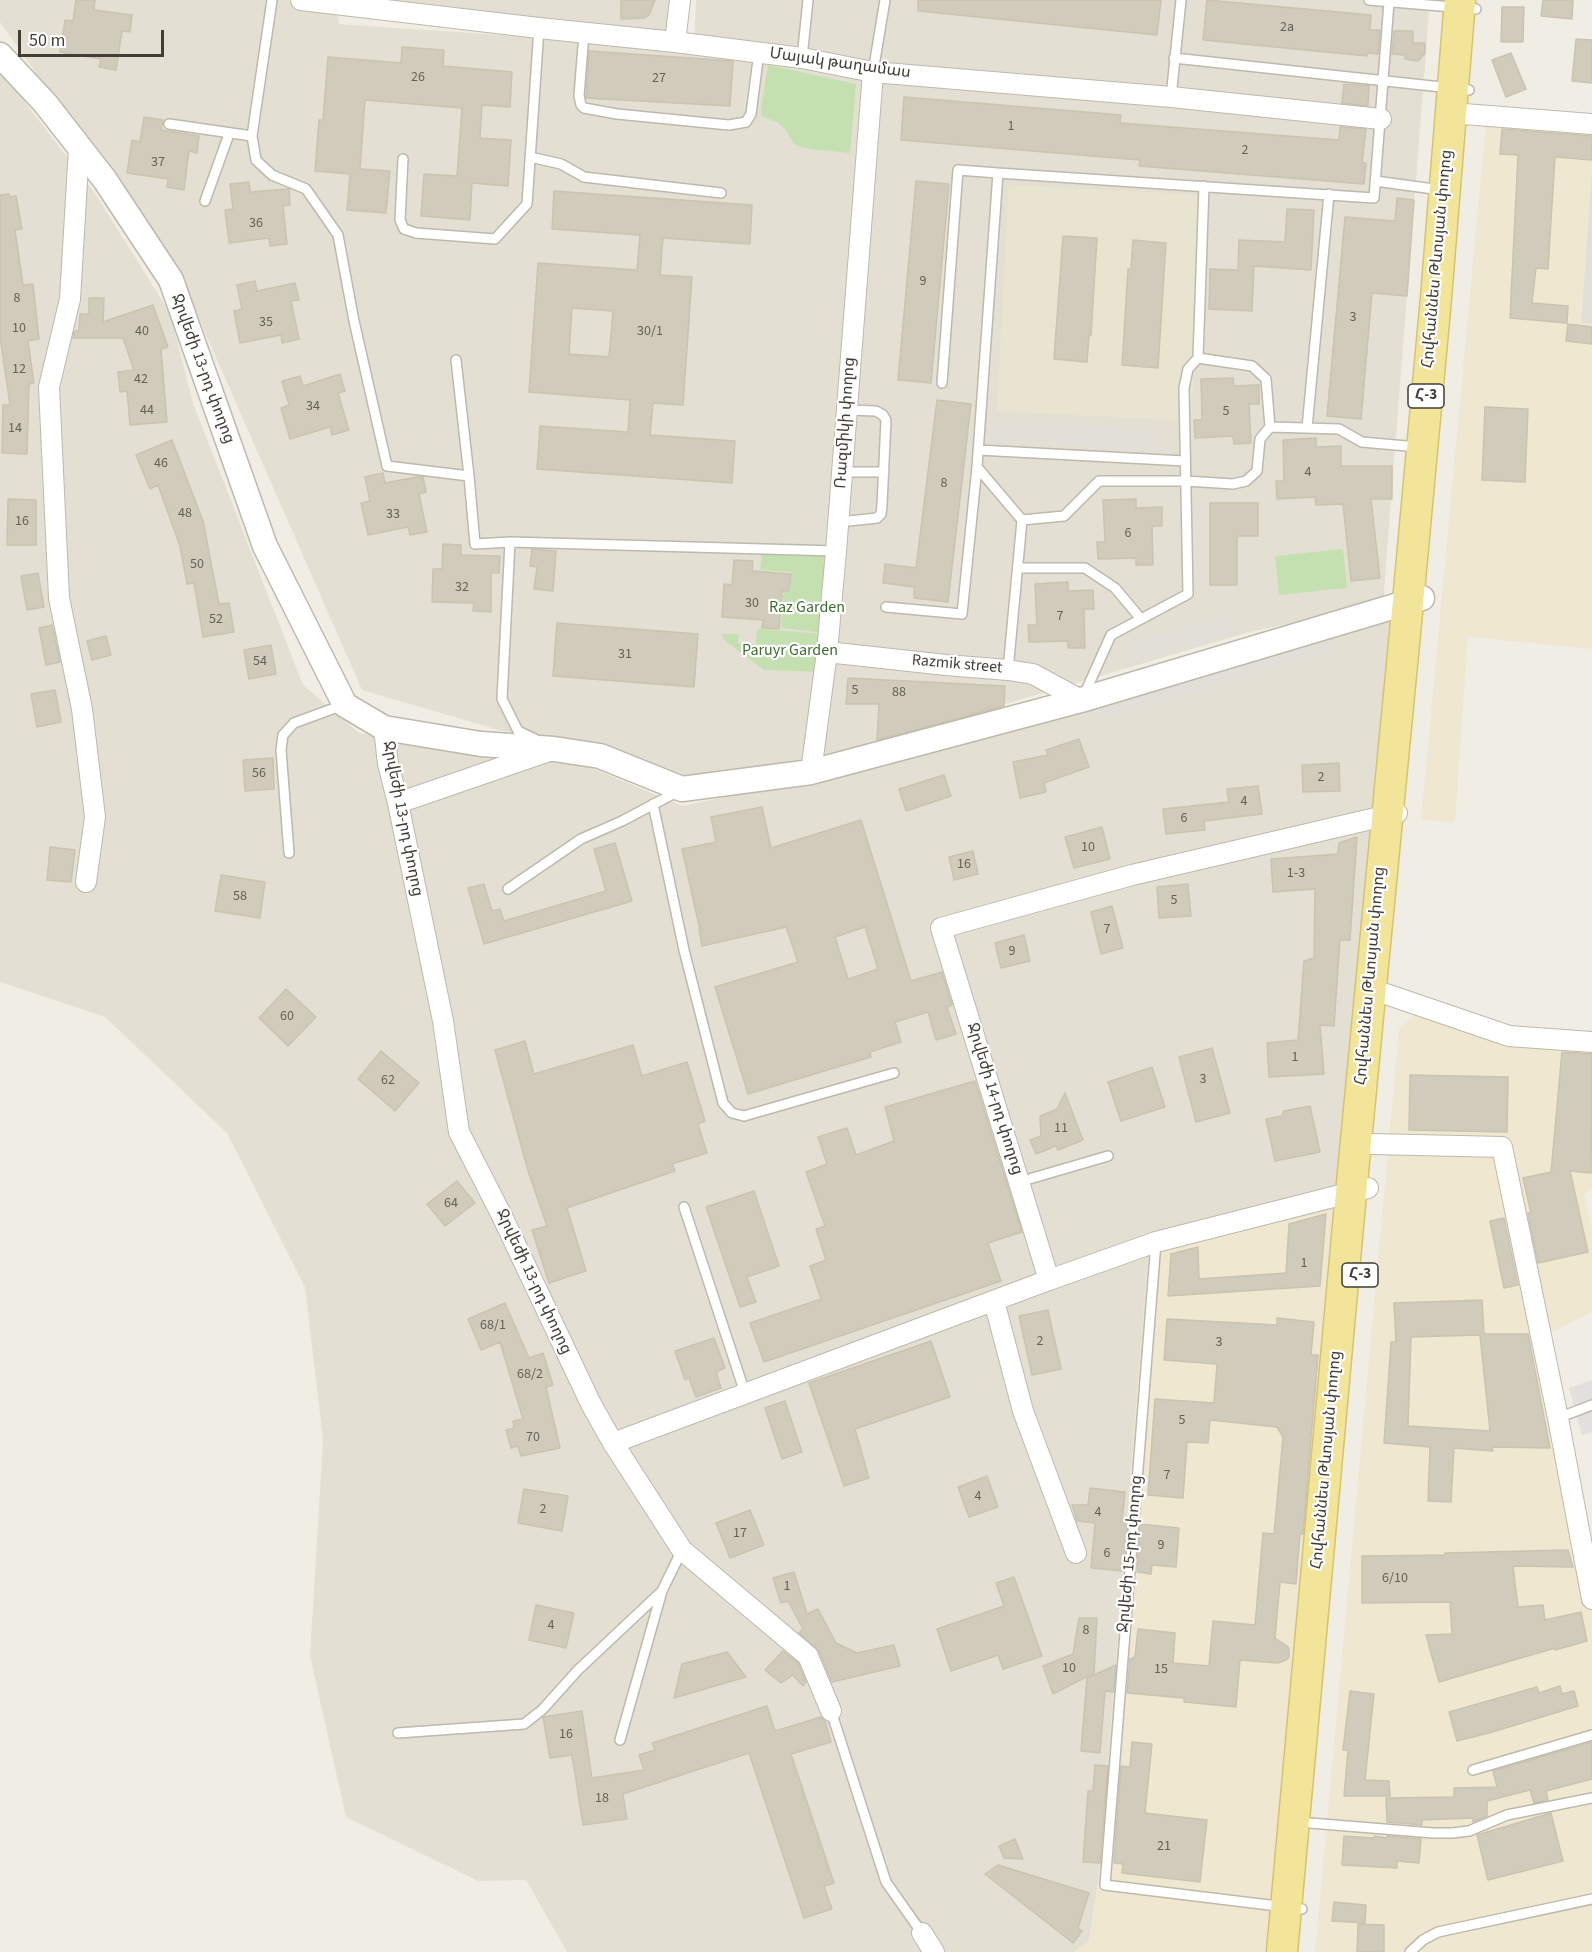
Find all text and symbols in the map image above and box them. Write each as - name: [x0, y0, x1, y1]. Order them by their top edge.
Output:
- scale bar: [21, 18, 166, 56]
- house number: 2a: [1280, 20, 1294, 36]
- text: 50 m: [29, 28, 65, 53]
- street label: Մայակ թաղամաս: [768, 45, 912, 83]
- house number: 26: [411, 70, 425, 86]
- house number: 27: [652, 71, 666, 87]
- house number: 1: [1008, 119, 1014, 135]
- house number: 2: [1242, 143, 1248, 159]
- street label: Հովհաննես Թևոսյան փողոց: [1419, 149, 1457, 369]
- house number: 37: [151, 155, 165, 171]
- house number: 36: [249, 216, 263, 232]
- house number: 9: [920, 274, 926, 290]
- house number: 8: [14, 291, 20, 307]
- street label: Ջրվեժի 13-րդ փողոց: [166, 291, 238, 447]
- house number: 3: [1350, 310, 1356, 326]
- house number: 35: [259, 315, 273, 331]
- house number: 10: [12, 321, 26, 337]
- house number: 40: [135, 324, 149, 340]
- house number: 30/1: [637, 324, 663, 340]
- street label: Ռազմիկի փողոց: [832, 357, 860, 489]
- house number: 12: [12, 362, 26, 378]
- house number: 42: [134, 372, 148, 388]
- road number: Հ-3: [1408, 384, 1444, 408]
- house number: 34: [306, 399, 320, 415]
- house number: 44: [140, 403, 154, 419]
- house number: 5: [1223, 404, 1229, 420]
- house number: 14: [8, 421, 22, 437]
- house number: 46: [154, 456, 168, 472]
- house number: 4: [1305, 465, 1311, 481]
- house number: 8: [941, 476, 947, 492]
- house number: 48: [178, 506, 192, 522]
- house number: 33: [386, 507, 400, 523]
- house number: 16: [15, 514, 29, 530]
- house number: 6: [1125, 526, 1131, 542]
- house number: 50: [190, 557, 204, 573]
- house number: 32: [455, 580, 469, 596]
- house number: 30: [745, 596, 759, 612]
- park label: Raz Garden: [769, 598, 845, 618]
- house number: 7: [1057, 609, 1063, 625]
- house number: 52: [209, 612, 223, 628]
- park label: Paruyr Garden: [742, 641, 838, 661]
- house number: 31: [618, 647, 632, 663]
- street label: Razmik street: [911, 651, 1003, 679]
- house number: 54: [253, 654, 267, 670]
- house number: 5: [852, 683, 858, 699]
- house number: 88: [892, 685, 906, 701]
- street label: Ջրվեժի 13-րդ փողոց: [377, 740, 427, 898]
- house number: 56: [252, 766, 266, 782]
- house number: 2: [1318, 770, 1324, 786]
- house number: 4: [1241, 794, 1247, 810]
- house number: 6: [1181, 811, 1187, 827]
- house number: 10: [1081, 840, 1095, 856]
- house number: 16: [957, 857, 971, 873]
- house number: 1-3: [1287, 866, 1305, 882]
- street label: Հովհաննես Թևոսյան փողոց: [1352, 866, 1390, 1086]
- house number: 58: [233, 889, 247, 905]
- house number: 5: [1171, 893, 1177, 909]
- house number: 7: [1104, 922, 1110, 938]
- house number: 9: [1009, 944, 1015, 960]
- house number: 60: [280, 1009, 294, 1025]
- street label: Ջրվեժի 14-րդ փողոց: [962, 1021, 1026, 1177]
- house number: 1: [1292, 1050, 1298, 1066]
- house number: 3: [1200, 1072, 1206, 1088]
- house number: 62: [381, 1073, 395, 1089]
- house number: 11: [1054, 1121, 1068, 1137]
- house number: 64: [444, 1196, 458, 1212]
- street label: Ջրվեժի 13-րդ փողոց: [491, 1206, 575, 1358]
- house number: 1: [1301, 1256, 1307, 1272]
- road number: Հ-3: [1342, 1263, 1378, 1287]
- house number: 68/1: [480, 1318, 506, 1334]
- house number: 2: [1037, 1334, 1043, 1350]
- house number: 3: [1216, 1335, 1222, 1351]
- street label: Հովհաննես Թևոսյան փողոց: [1308, 1350, 1346, 1570]
- house number: 68/2: [517, 1367, 543, 1383]
- house number: 5: [1179, 1413, 1185, 1429]
- house number: 70: [526, 1430, 540, 1446]
- house number: 7: [1164, 1468, 1170, 1484]
- street label: Ջրվեժի 15-րդ փողոց: [1115, 1474, 1147, 1634]
- house number: 4: [975, 1489, 981, 1505]
- house number: 2: [540, 1502, 546, 1518]
- house number: 4: [1095, 1505, 1101, 1521]
- house number: 17: [733, 1526, 747, 1542]
- house number: 9: [1158, 1538, 1164, 1554]
- house number: 6: [1104, 1546, 1110, 1562]
- house number: 6/10: [1382, 1571, 1408, 1587]
- house number: 1: [784, 1579, 790, 1595]
- house number: 4: [548, 1618, 554, 1634]
- house number: 8: [1083, 1623, 1089, 1639]
- house number: 10: [1062, 1661, 1076, 1677]
- house number: 15: [1154, 1662, 1168, 1678]
- house number: 16: [559, 1727, 573, 1743]
- house number: 18: [595, 1791, 609, 1807]
- house number: 21: [1157, 1839, 1171, 1855]

